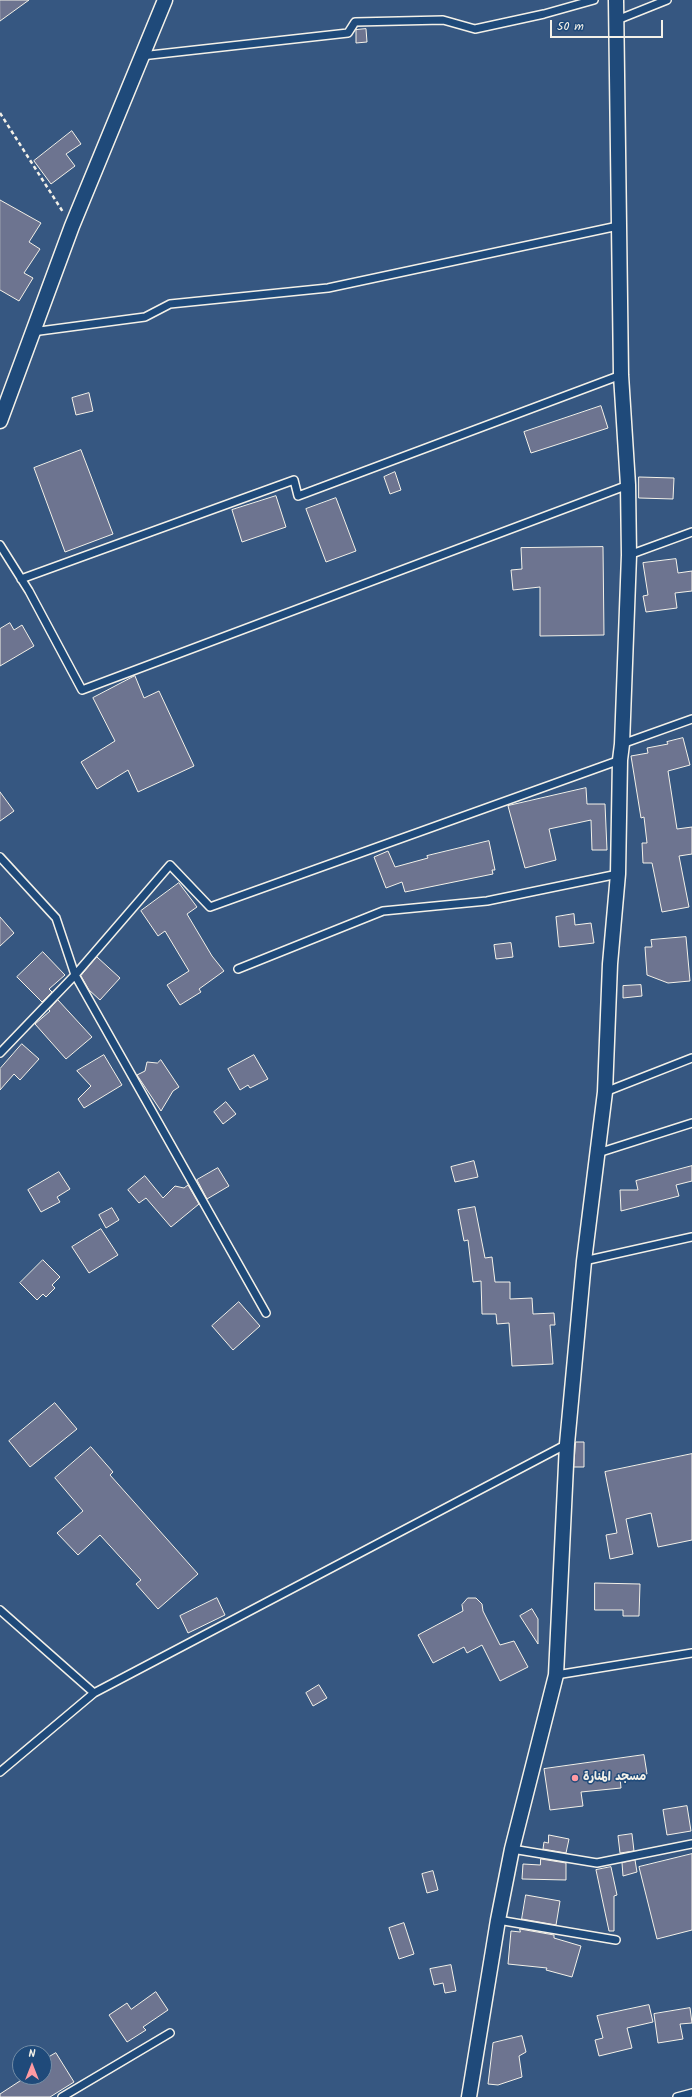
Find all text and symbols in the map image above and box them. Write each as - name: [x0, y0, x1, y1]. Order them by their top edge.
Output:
- scale bar: [552, 12, 665, 38]
- text: 50 m: [557, 17, 584, 36]
- place label: مسجد المنارة: [583, 1771, 646, 1785]
- marker: مسجد المنارة: [570, 1773, 580, 1783]
- north arrow: [12, 2045, 52, 2085]
- text: N: [29, 2045, 35, 2063]

